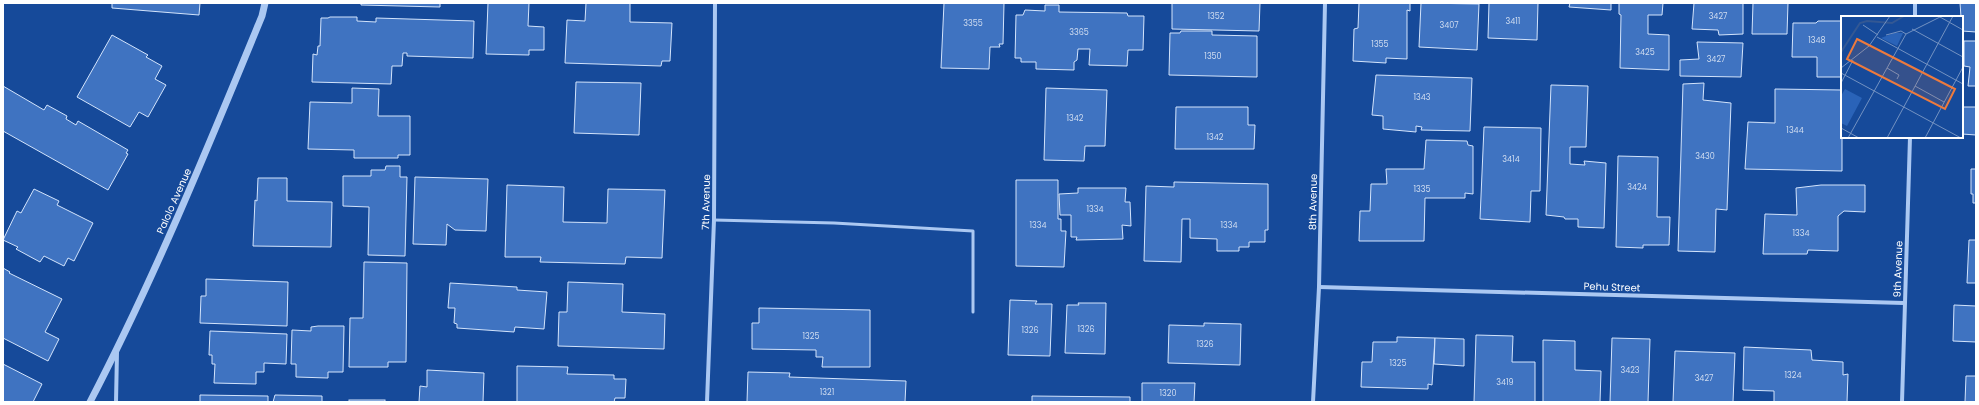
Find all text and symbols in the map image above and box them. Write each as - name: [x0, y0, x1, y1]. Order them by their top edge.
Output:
- house number: 1352: [1208, 11, 1225, 22]
- house number: 3427: [1709, 11, 1728, 22]
- house number: 3411: [1506, 16, 1520, 27]
- inset map: [1841, 16, 1963, 138]
- house number: 3355: [963, 18, 983, 29]
- house number: 3407: [1439, 20, 1459, 31]
- house number: 3365: [1069, 27, 1089, 38]
- house number: 1348: [1808, 35, 1826, 46]
- house number: 1355: [1371, 39, 1389, 50]
- house number: 3425: [1635, 47, 1655, 58]
- house number: 1350: [1204, 51, 1222, 62]
- house number: 3427: [1707, 54, 1726, 65]
- house number: 1343: [1413, 92, 1431, 103]
- house number: 1342: [1067, 113, 1084, 124]
- house number: 1344: [1786, 125, 1804, 136]
- house number: 1342: [1207, 132, 1224, 143]
- house number: 3430: [1695, 151, 1715, 162]
- house number: 3414: [1502, 154, 1520, 165]
- street label: Palolo Avenue: [153, 166, 195, 236]
- street label: 7th Avenue: [698, 174, 714, 230]
- street label: 8th Avenue: [1305, 174, 1321, 230]
- house number: 3424: [1627, 182, 1647, 193]
- house number: 1335: [1413, 184, 1431, 195]
- house number: 1334: [1086, 204, 1104, 215]
- house number: 1334: [1029, 220, 1047, 231]
- house number: 1334: [1220, 220, 1238, 231]
- house number: 1334: [1792, 228, 1810, 239]
- street label: 9th Avenue: [1890, 240, 1906, 298]
- street label: Pehu Street: [1583, 279, 1641, 295]
- house number: 1326: [1078, 324, 1094, 335]
- house number: 1326: [1022, 325, 1038, 336]
- house number: 1325: [803, 331, 819, 342]
- house number: 1326: [1197, 339, 1213, 350]
- house number: 1325: [1390, 358, 1406, 369]
- house number: 3423: [1620, 365, 1640, 376]
- house number: 1324: [1785, 370, 1801, 381]
- house number: 3427: [1695, 373, 1714, 384]
- house number: 3419: [1496, 377, 1514, 388]
- house number: 1321: [820, 387, 834, 398]
- house number: 1320: [1160, 388, 1176, 399]

